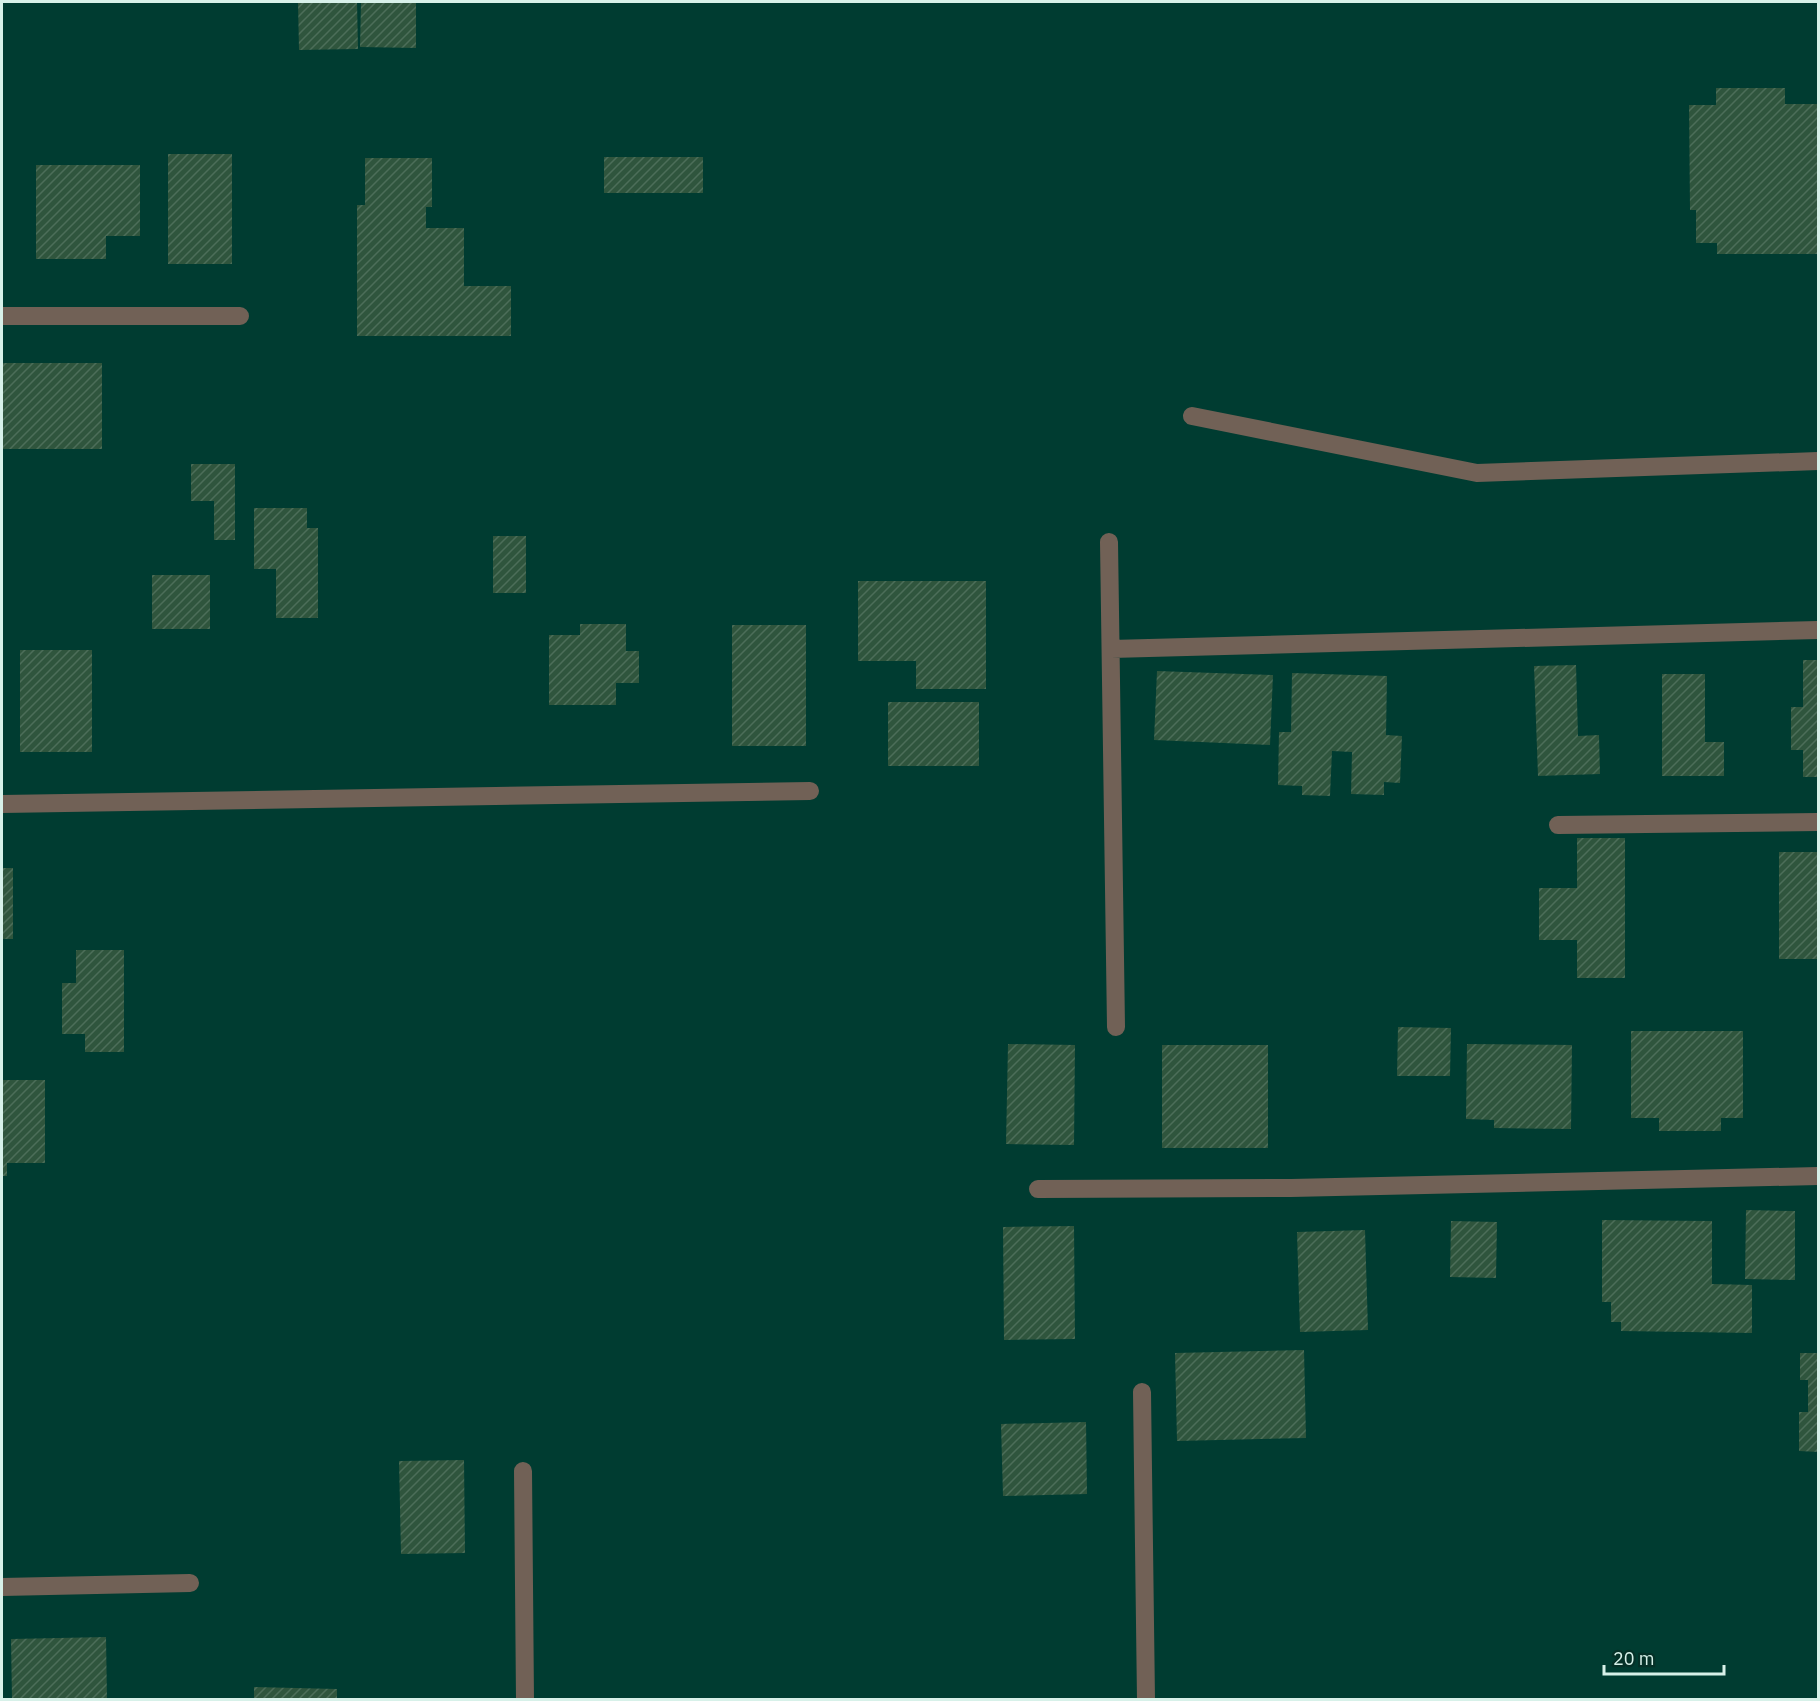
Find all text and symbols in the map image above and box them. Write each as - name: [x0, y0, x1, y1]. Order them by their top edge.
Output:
- scale bar: [1604, 1638, 1724, 1676]
- text: 20 m: [1613, 1647, 1655, 1670]

